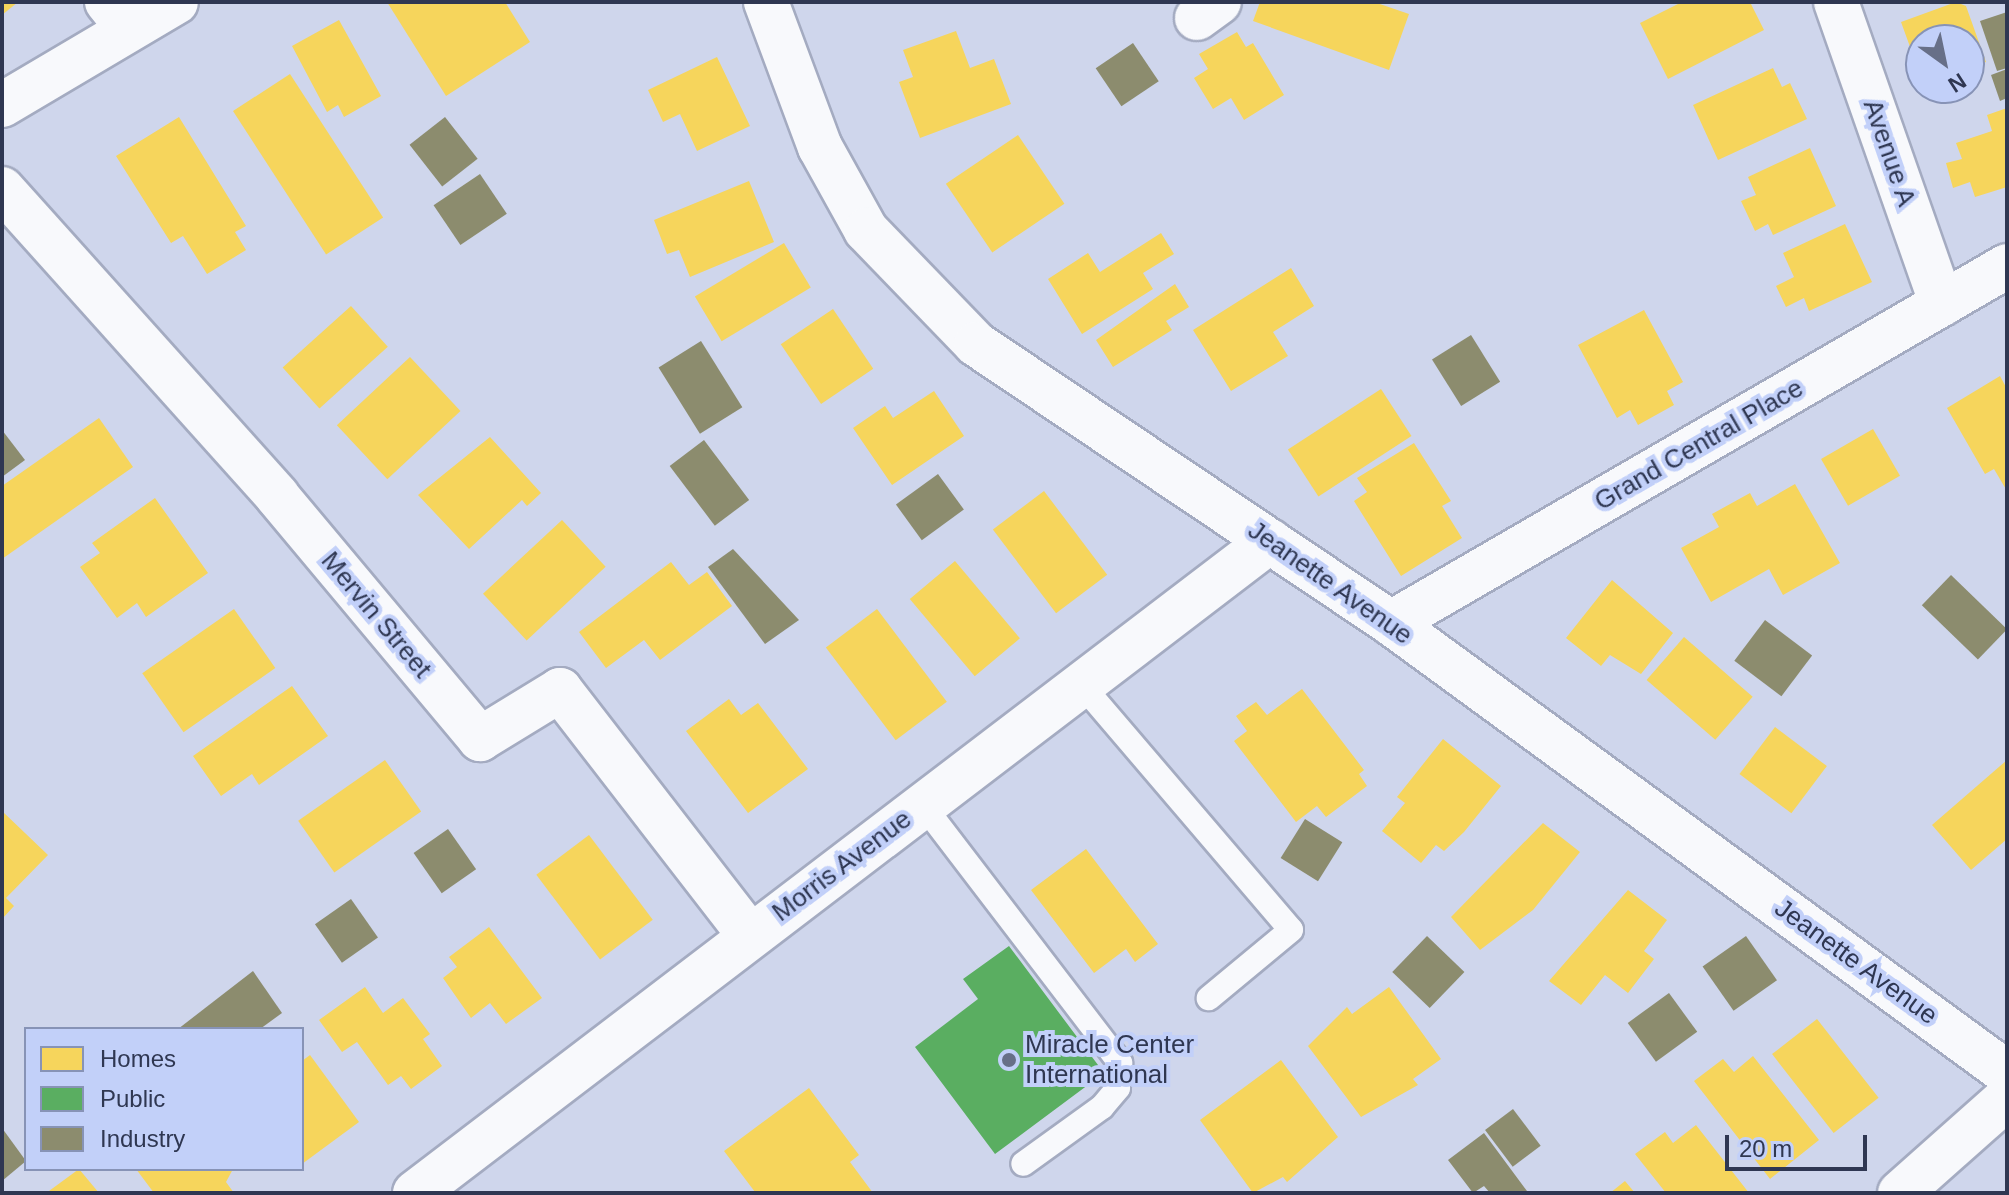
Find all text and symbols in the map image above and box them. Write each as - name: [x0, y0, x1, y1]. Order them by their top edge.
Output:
- north arrow: [1905, 24, 1985, 104]
- text: N: [1944, 68, 1971, 98]
- street label: Avenue A: [1856, 95, 1922, 211]
- street label: Grand Central Place: [1589, 373, 1809, 517]
- street label: Jeanette Avenue: [1241, 514, 1419, 652]
- street label: Mervin Street: [314, 546, 438, 684]
- street label: Morris Avenue: [766, 803, 918, 929]
- street label: Jeanette Avenue: [1768, 892, 1944, 1032]
- legend: [24, 1027, 304, 1171]
- place label: Miracle Center International: [1025, 1029, 1194, 1090]
- text: Homes: [100, 1045, 176, 1072]
- marker: Miracle Center International: [1000, 1051, 1018, 1069]
- text: Public: [100, 1085, 165, 1112]
- scale bar: [1729, 1119, 1871, 1169]
- text: Industry: [100, 1125, 185, 1152]
- text: 20 m: [1739, 1135, 1792, 1162]

